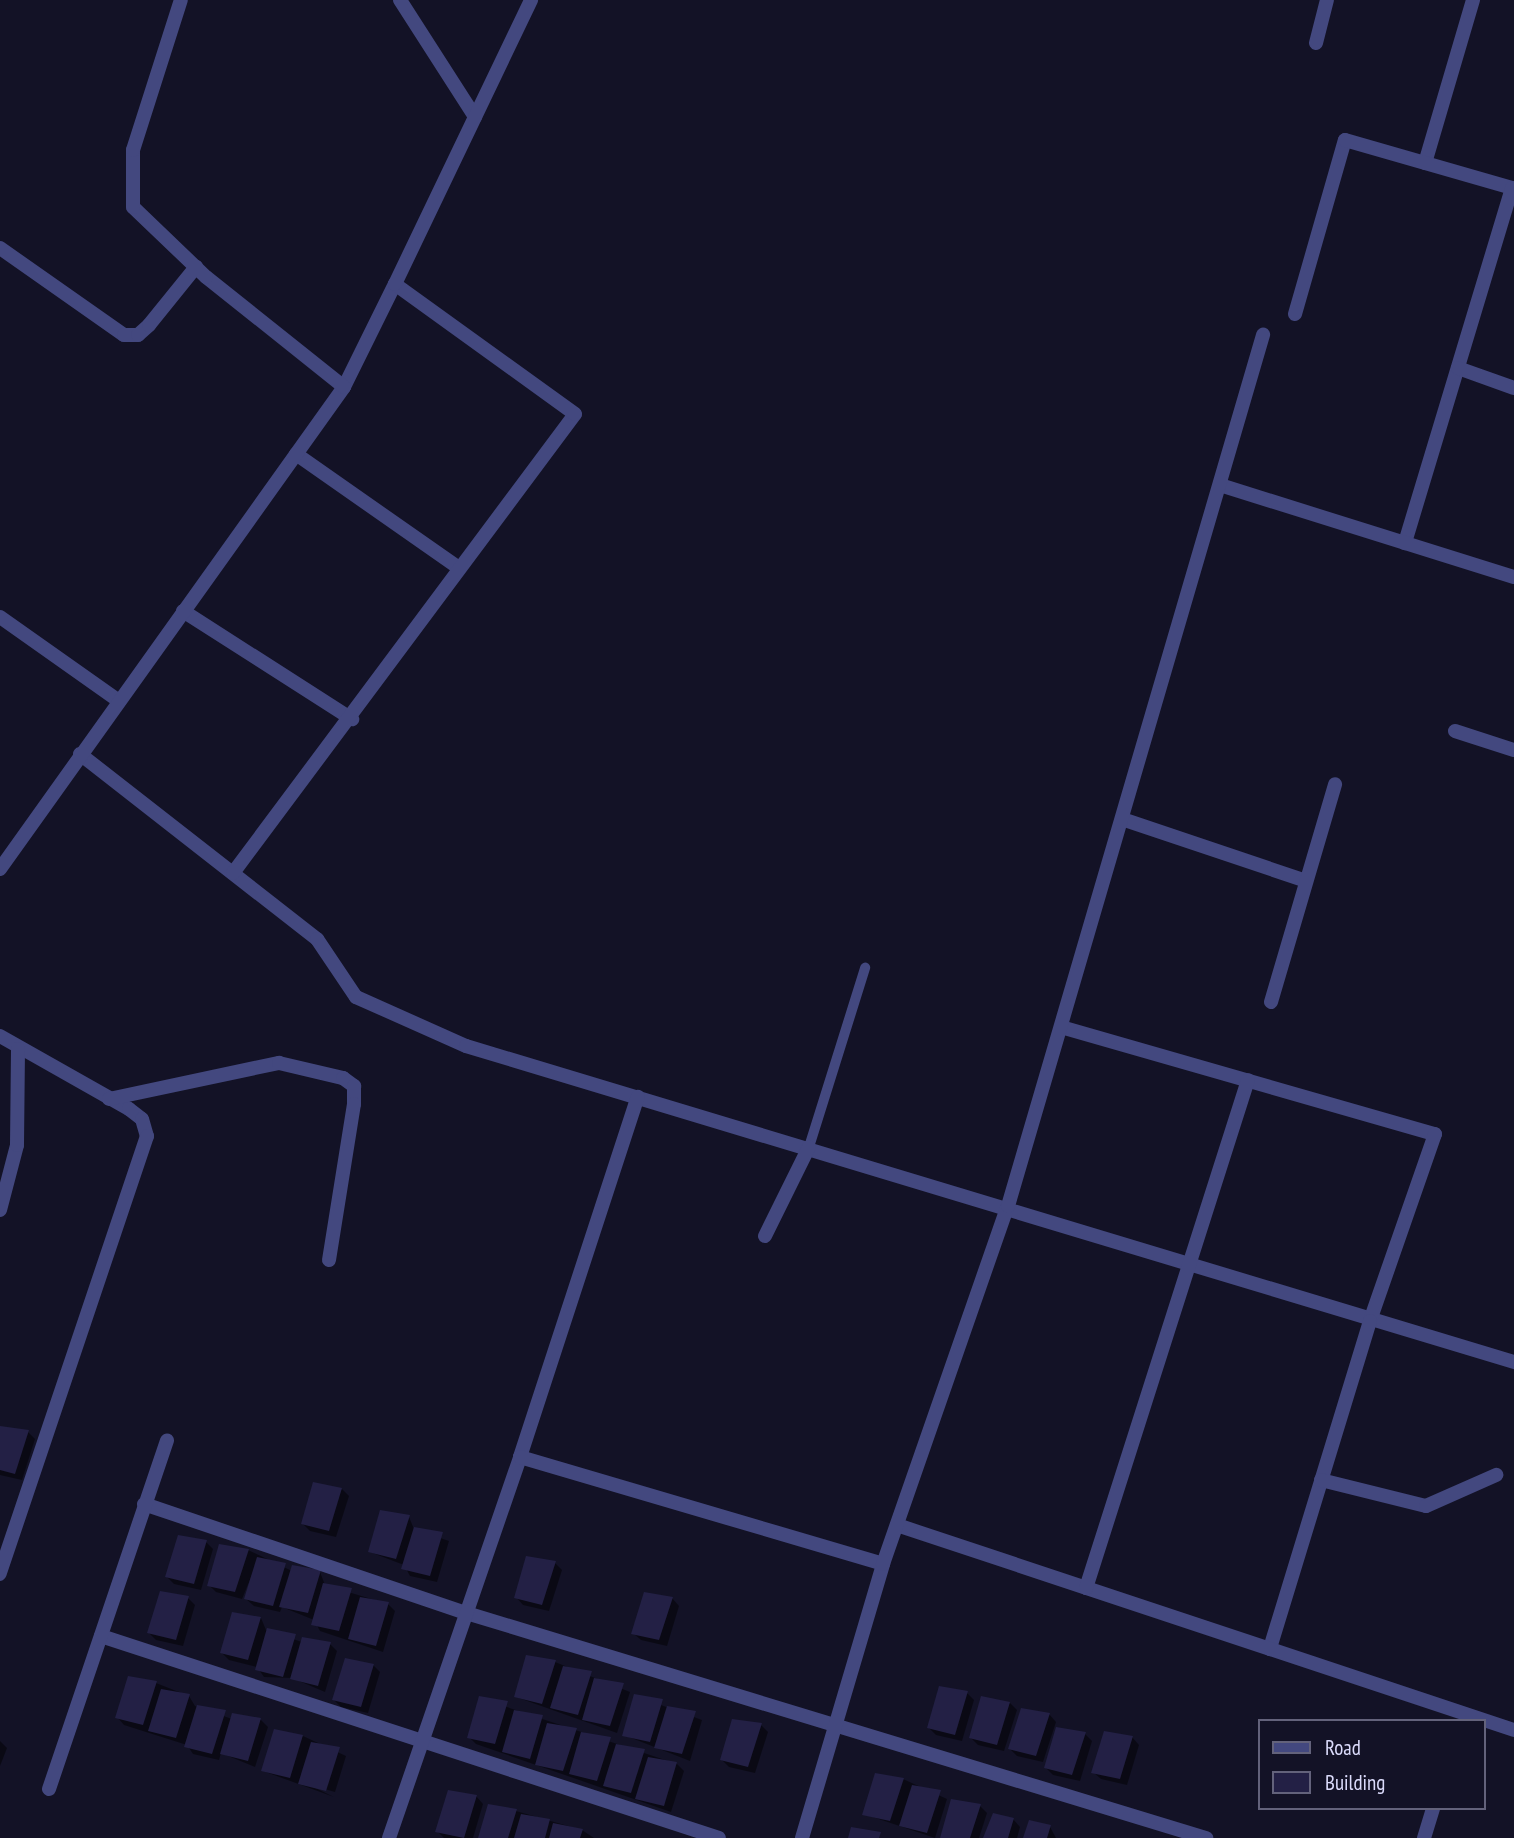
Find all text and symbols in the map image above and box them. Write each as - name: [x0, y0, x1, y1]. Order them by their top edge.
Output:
- legend: [1258, 1719, 1486, 1810]
- text: Road: [1325, 1734, 1361, 1761]
- text: Building: [1325, 1769, 1385, 1796]

